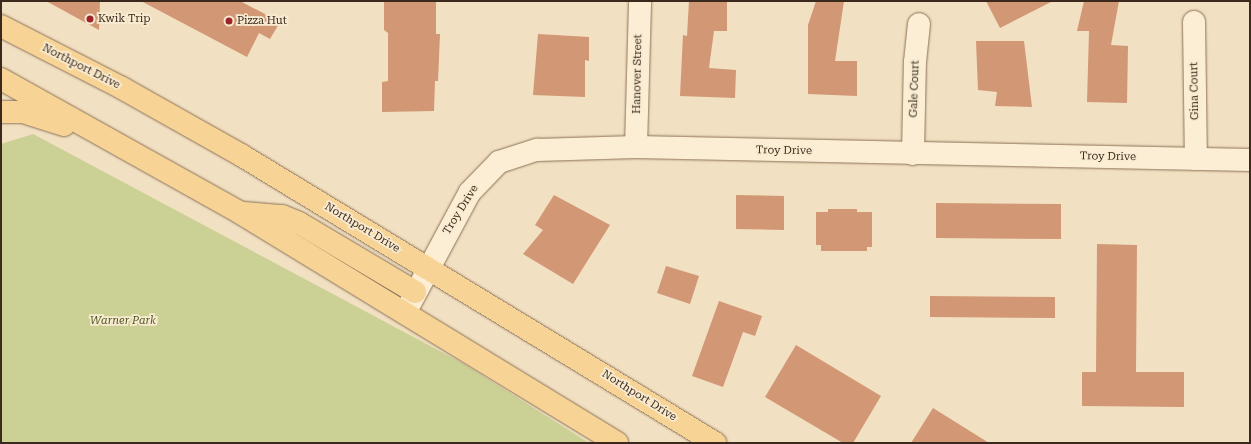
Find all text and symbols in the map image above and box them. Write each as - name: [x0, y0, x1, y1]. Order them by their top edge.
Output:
- place label: Kwik Trip: [98, 12, 150, 26]
- marker: Kwik Trip: [85, 14, 95, 24]
- place label: Pizza Hut: [237, 14, 287, 28]
- marker: Pizza Hut: [224, 16, 234, 26]
- street label: Hanover Street: [631, 34, 645, 114]
- street label: Northport Drive: [40, 42, 122, 92]
- street label: Gale Court: [907, 60, 923, 118]
- street label: Gina Court: [1188, 62, 1202, 120]
- street label: Troy Drive: [756, 144, 812, 158]
- street label: Troy Drive: [1080, 150, 1136, 164]
- street label: Troy Drive: [441, 183, 481, 237]
- street label: Northport Drive: [322, 200, 402, 256]
- park label: Warner Park: [90, 314, 156, 328]
- street label: Northport Drive: [599, 368, 679, 424]

